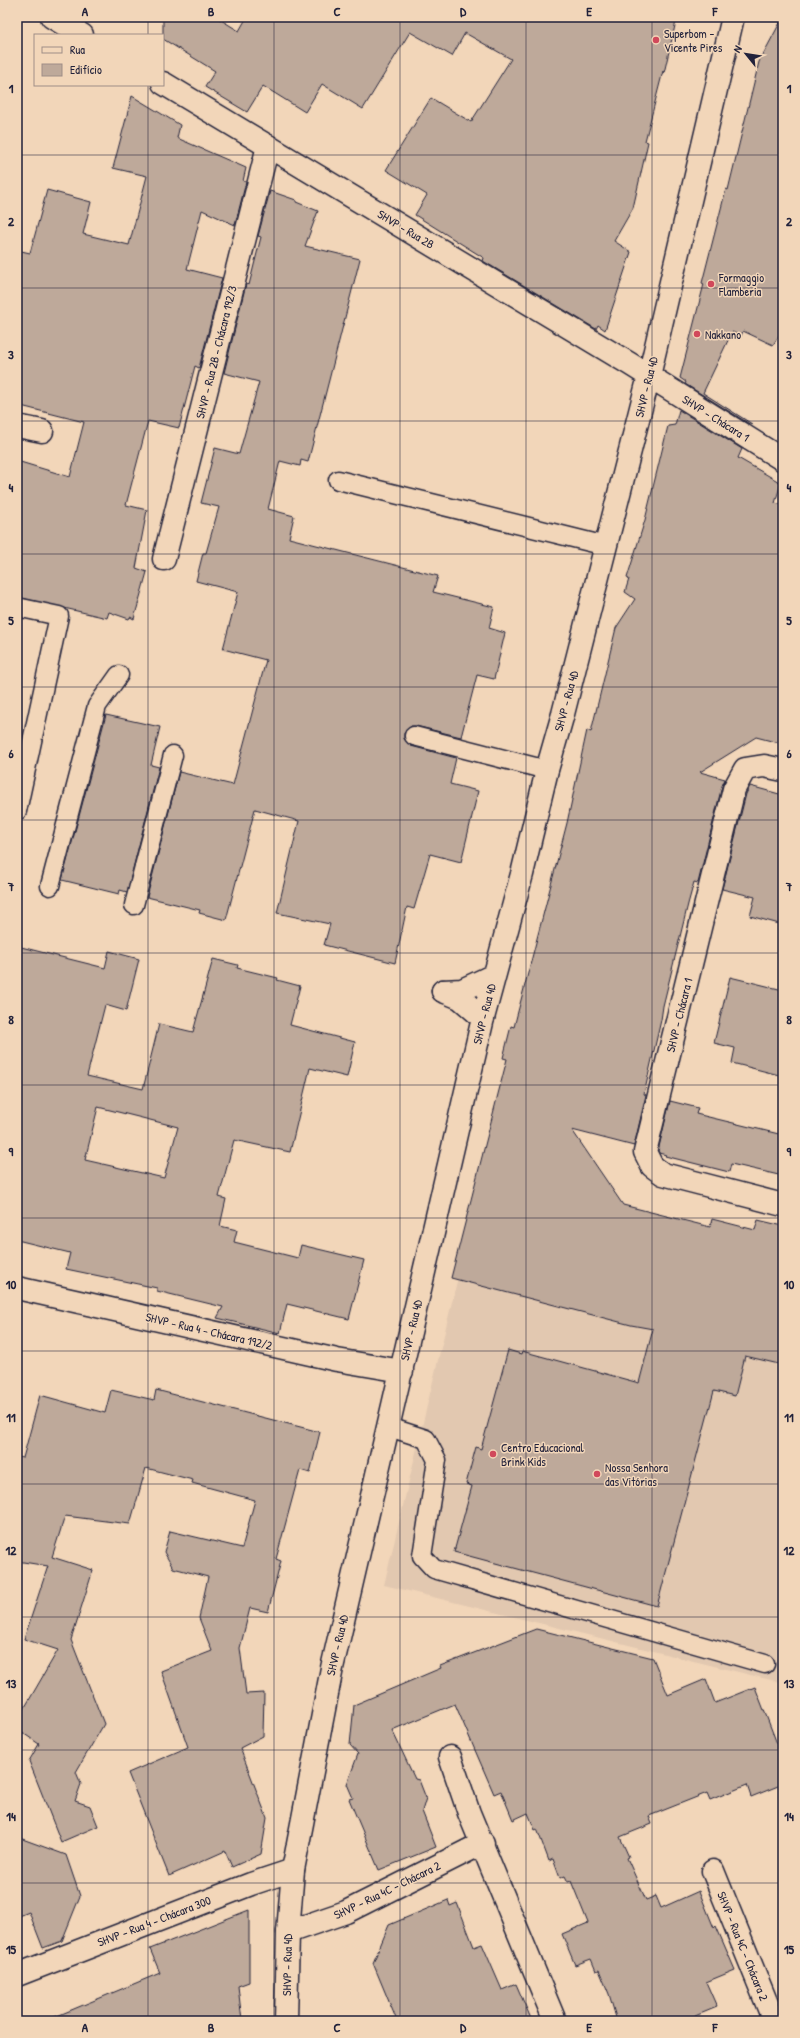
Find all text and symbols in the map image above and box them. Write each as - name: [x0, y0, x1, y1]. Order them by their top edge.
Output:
- text: A: [82, 2, 89, 20]
- text: B: [208, 2, 215, 20]
- text: C: [333, 2, 341, 20]
- text: D: [460, 2, 467, 20]
- text: E: [586, 2, 592, 20]
- text: F: [712, 2, 719, 20]
- place label: Superbom - Vicente Pires: [664, 25, 723, 56]
- legend: [34, 34, 164, 86]
- north arrow: [726, 34, 766, 74]
- marker: Superbom - Vicente Pires: [651, 35, 661, 45]
- text: Rua: [70, 41, 85, 58]
- text: N: [730, 43, 745, 55]
- text: Edifício: [70, 61, 102, 78]
- text: 1: [9, 79, 14, 97]
- text: 1: [787, 79, 792, 97]
- street label: SHVP - Rua 2B: [374, 205, 438, 253]
- text: 2: [8, 212, 15, 230]
- text: 2: [786, 212, 793, 230]
- place label: Formaggio Flamberia: [718, 269, 764, 300]
- marker: Formaggio Flamberia: [706, 279, 716, 289]
- street label: SHVP - Rua 2B - Chácara 192/3: [191, 284, 241, 420]
- place label: Nakkano: [705, 326, 741, 343]
- marker: Nakkano: [692, 329, 702, 339]
- text: 3: [8, 345, 14, 363]
- text: 3: [786, 345, 792, 363]
- street label: SHVP - Rua 4D: [630, 355, 662, 419]
- street label: SHVP - Chácara 1: [679, 391, 753, 445]
- text: 4: [9, 478, 14, 496]
- text: 4: [787, 478, 792, 496]
- text: 5: [8, 611, 14, 629]
- text: 5: [786, 611, 792, 629]
- street label: SHVP - Rua 4D: [550, 669, 582, 733]
- text: 6: [8, 744, 14, 762]
- text: 6: [786, 744, 792, 762]
- text: 7: [7, 877, 15, 895]
- text: 7: [785, 877, 793, 895]
- street label: SHVP - Chácara 1: [662, 976, 696, 1054]
- street label: SHVP - Rua 4D: [468, 982, 500, 1046]
- text: 8: [8, 1010, 14, 1028]
- text: 8: [786, 1010, 792, 1028]
- text: 9: [9, 1142, 14, 1160]
- text: 9: [787, 1142, 792, 1160]
- text: 10: [6, 1275, 16, 1293]
- text: 10: [784, 1275, 794, 1293]
- street label: SHVP - Rua 4D: [396, 1298, 426, 1362]
- street label: SHVP - Rua 4 - Chácara 192/2: [144, 1308, 274, 1354]
- text: 11: [6, 1408, 16, 1426]
- text: 11: [784, 1408, 794, 1426]
- place label: Centro Educacional Brink Kids: [501, 1439, 585, 1470]
- marker: Centro Educacional Brink Kids: [488, 1449, 498, 1459]
- place label: Nossa Senhora das Vitórias: [605, 1459, 668, 1490]
- marker: Nossa Senhora das Vitórias: [592, 1469, 602, 1479]
- text: 12: [6, 1541, 17, 1559]
- text: 12: [784, 1541, 795, 1559]
- street label: SHVP - Rua 4D: [322, 1613, 352, 1677]
- text: 13: [6, 1674, 16, 1692]
- text: 13: [784, 1674, 794, 1692]
- text: 14: [6, 1807, 16, 1825]
- text: 14: [784, 1807, 794, 1825]
- street label: SHVP - Rua 4C - Chácara 2: [331, 1857, 443, 1923]
- street label: SHVP - Rua 4C - Chácara 2: [713, 1889, 773, 2004]
- street label: SHVP - Rua 4 - Chácara 300: [95, 1891, 213, 1951]
- street label: SHVP - Rua 4D: [278, 1934, 296, 1996]
- text: 15: [6, 1940, 17, 1958]
- text: 15: [784, 1940, 795, 1958]
- text: A: [82, 2018, 89, 2036]
- text: B: [208, 2018, 215, 2036]
- text: C: [333, 2018, 341, 2036]
- text: D: [460, 2018, 467, 2036]
- text: E: [586, 2018, 592, 2036]
- text: F: [712, 2018, 719, 2036]

